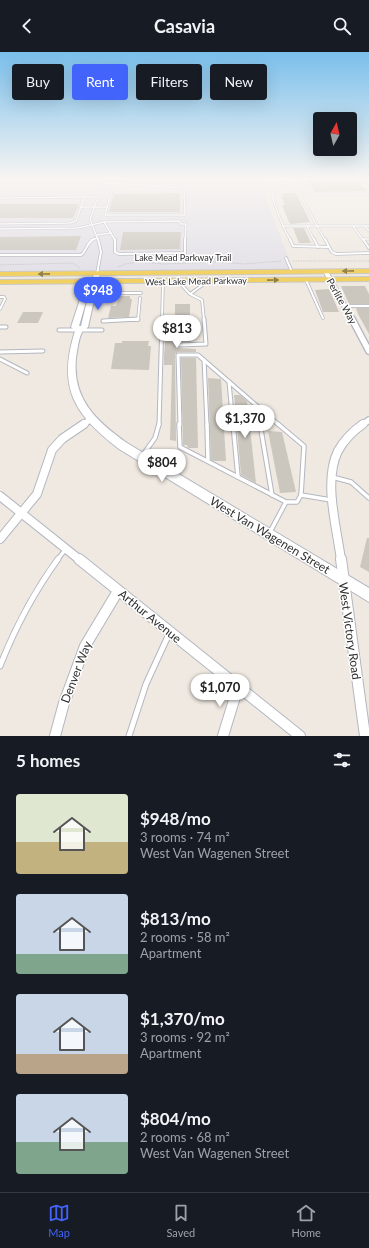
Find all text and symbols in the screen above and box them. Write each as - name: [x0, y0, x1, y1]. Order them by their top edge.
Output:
- icon: back: [16, 15, 38, 37]
- text: Casavia: [154, 15, 215, 37]
- icon: search: [331, 15, 353, 37]
- chip: Buy: [12, 64, 64, 100]
- chip: Rent: [72, 64, 128, 100]
- chip: Filters: [136, 64, 202, 100]
- chip: New: [210, 64, 267, 100]
- north arrow: [313, 112, 357, 156]
- map controls: [313, 112, 357, 156]
- street label: Lake Mead Parkway Trail: [135, 252, 231, 263]
- one-way arrow: [341, 268, 354, 274]
- one-way arrow: [37, 271, 50, 277]
- street label: West Lake Mead Parkway: [145, 275, 247, 287]
- street label: Perlite Way: [325, 276, 360, 327]
- pin: $948: [74, 277, 122, 311]
- one-way arrow: [267, 277, 280, 283]
- text: $948: [83, 282, 113, 298]
- pin: $813: [153, 315, 201, 349]
- text: $813: [162, 320, 192, 336]
- pin: $1,370: [212, 405, 278, 439]
- text: $1,370: [225, 410, 265, 426]
- pin: $804: [138, 449, 186, 483]
- text: $804: [147, 454, 177, 470]
- street label: West Van Wagenen Street: [207, 493, 333, 577]
- street label: West Victory Road: [336, 581, 364, 681]
- street label: Arthur Avenue: [115, 586, 185, 646]
- street label: Denver Way: [57, 638, 95, 705]
- pin: $1,070: [187, 674, 253, 708]
- text: $1,070: [200, 679, 240, 695]
- icon: filters: [331, 749, 353, 771]
- text: 5 homes: [16, 750, 80, 771]
- text: $948/mo: [140, 808, 211, 829]
- icon: home: [48, 810, 96, 858]
- text: 3 rooms · 74 m²: [140, 829, 230, 845]
- text: West Van Wagenen Street: [140, 845, 289, 861]
- text: $813/mo: [140, 908, 211, 929]
- icon: home: [48, 910, 96, 958]
- text: 2 rooms · 58 m²: [140, 929, 230, 945]
- text: Apartment: [140, 945, 201, 961]
- text: $1,370/mo: [140, 1008, 225, 1029]
- icon: home: [48, 1010, 96, 1058]
- text: 3 rooms · 92 m²: [140, 1029, 230, 1045]
- text: Apartment: [140, 1045, 201, 1061]
- text: $804/mo: [140, 1108, 211, 1129]
- icon: home: [48, 1110, 96, 1158]
- text: 2 rooms · 68 m²: [140, 1129, 230, 1145]
- text: West Van Wagenen Street: [140, 1145, 289, 1161]
- tab: Map: [48, 1202, 70, 1239]
- tab: Saved: [166, 1202, 195, 1239]
- tab: Home: [292, 1202, 321, 1239]

